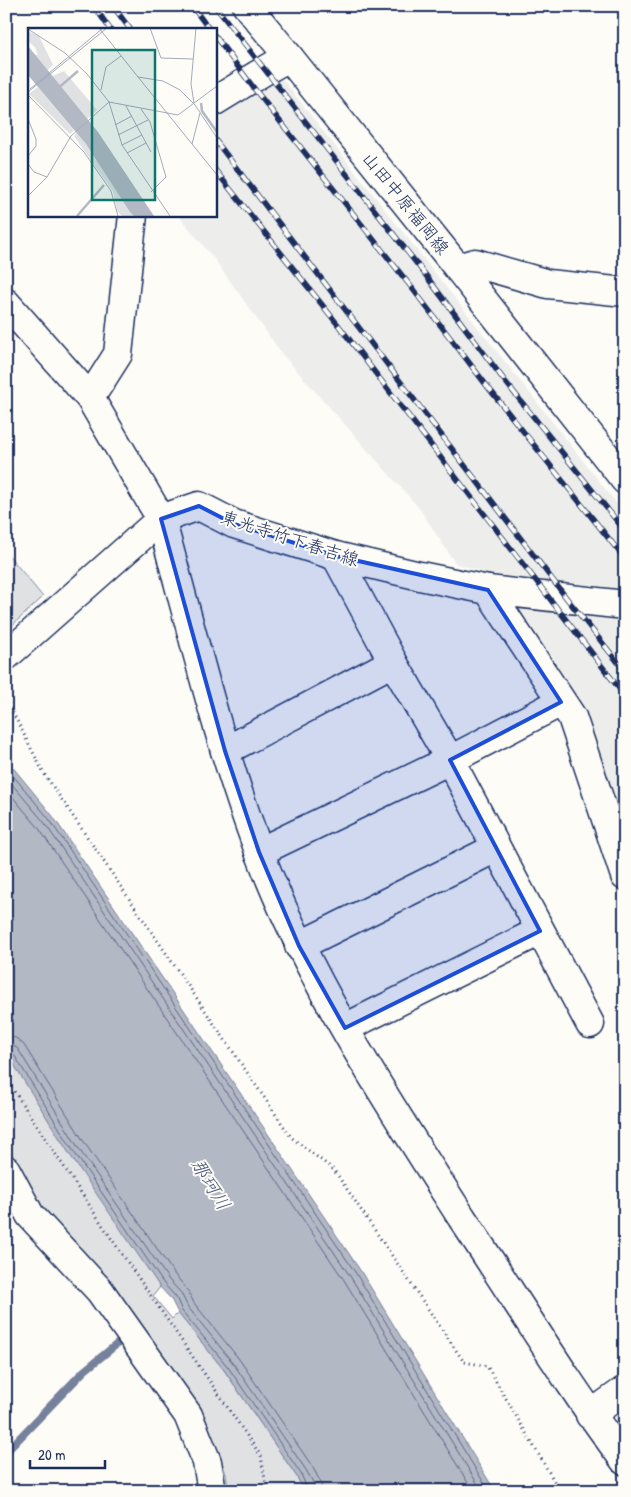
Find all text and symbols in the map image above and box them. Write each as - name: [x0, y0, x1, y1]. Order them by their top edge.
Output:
- inset map: [28, 28, 216, 216]
- street label: 山田中原福岡線: [357, 146, 455, 260]
- street label: 東光寺竹下春吉線: [218, 504, 362, 572]
- water label: 那珂川: [185, 1153, 237, 1215]
- scale bar: [30, 1437, 105, 1469]
- text: 20 m: [38, 1444, 65, 1465]

